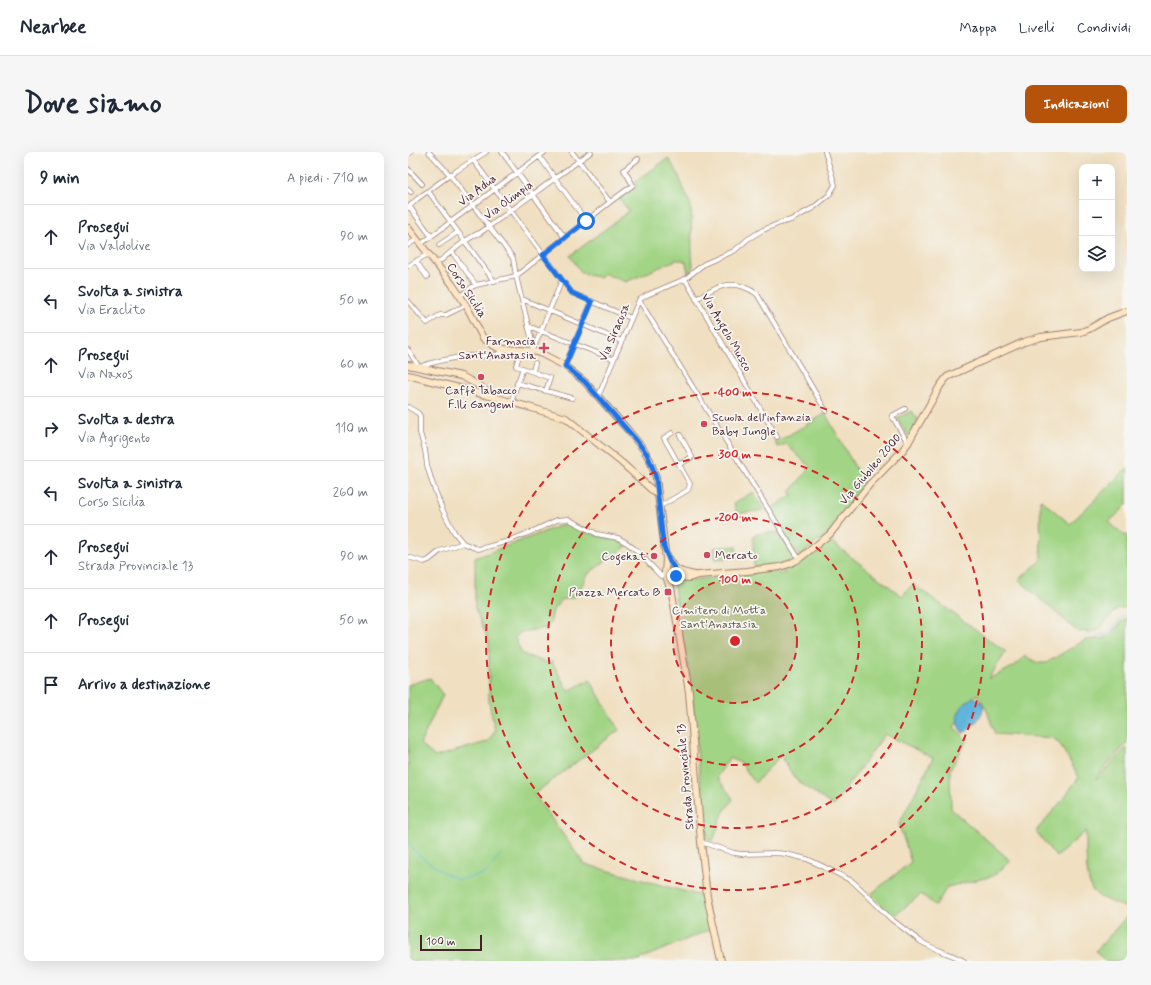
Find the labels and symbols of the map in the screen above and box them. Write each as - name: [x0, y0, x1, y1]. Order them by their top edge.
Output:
- street label: Via Adua: [455, 171, 500, 210]
- street label: Via Olimpia: [481, 177, 537, 224]
- route start: [577, 212, 595, 230]
- street label: Corso Sicilia: [442, 260, 490, 321]
- street label: Via Angelo Musco: [696, 290, 755, 375]
- street label: Via Siracusa: [595, 300, 635, 364]
- place label: Farmacia Sant'Anastasia: [459, 334, 537, 364]
- marker: Farmacia Sant'Anastasia: [539, 343, 549, 353]
- marker: Caffè Tabacco F.lli Gangemi: [476, 372, 486, 382]
- place label: Caffè Tabacco F.lli Gangemi: [445, 383, 517, 413]
- text: 400 m: [718, 385, 752, 401]
- place label: Scuola dell'infanzia Baby Jungle: [712, 410, 811, 440]
- marker: Scuola dell'infanzia Baby Jungle: [699, 419, 709, 429]
- street label: Via Giubileo 2000: [836, 430, 906, 509]
- text: 300 m: [719, 447, 752, 463]
- text: 200 m: [719, 510, 752, 526]
- place label: Mercato: [715, 548, 758, 564]
- place label: Cogekat: [602, 549, 646, 566]
- marker: Mercato: [702, 550, 712, 560]
- marker: Cogekat: [649, 551, 659, 561]
- route end: [667, 567, 685, 585]
- text: 100 m: [719, 572, 752, 588]
- place label: Piazza Mercato B: [569, 585, 661, 601]
- marker: Piazza Mercato B: [663, 587, 673, 597]
- park label: Cimitero di Motta Sant'Anastasia: [672, 603, 766, 633]
- centre of rings: [728, 634, 742, 648]
- street label: Strada Provinciale 13: [673, 723, 699, 831]
- scale bar: [420, 933, 482, 952]

